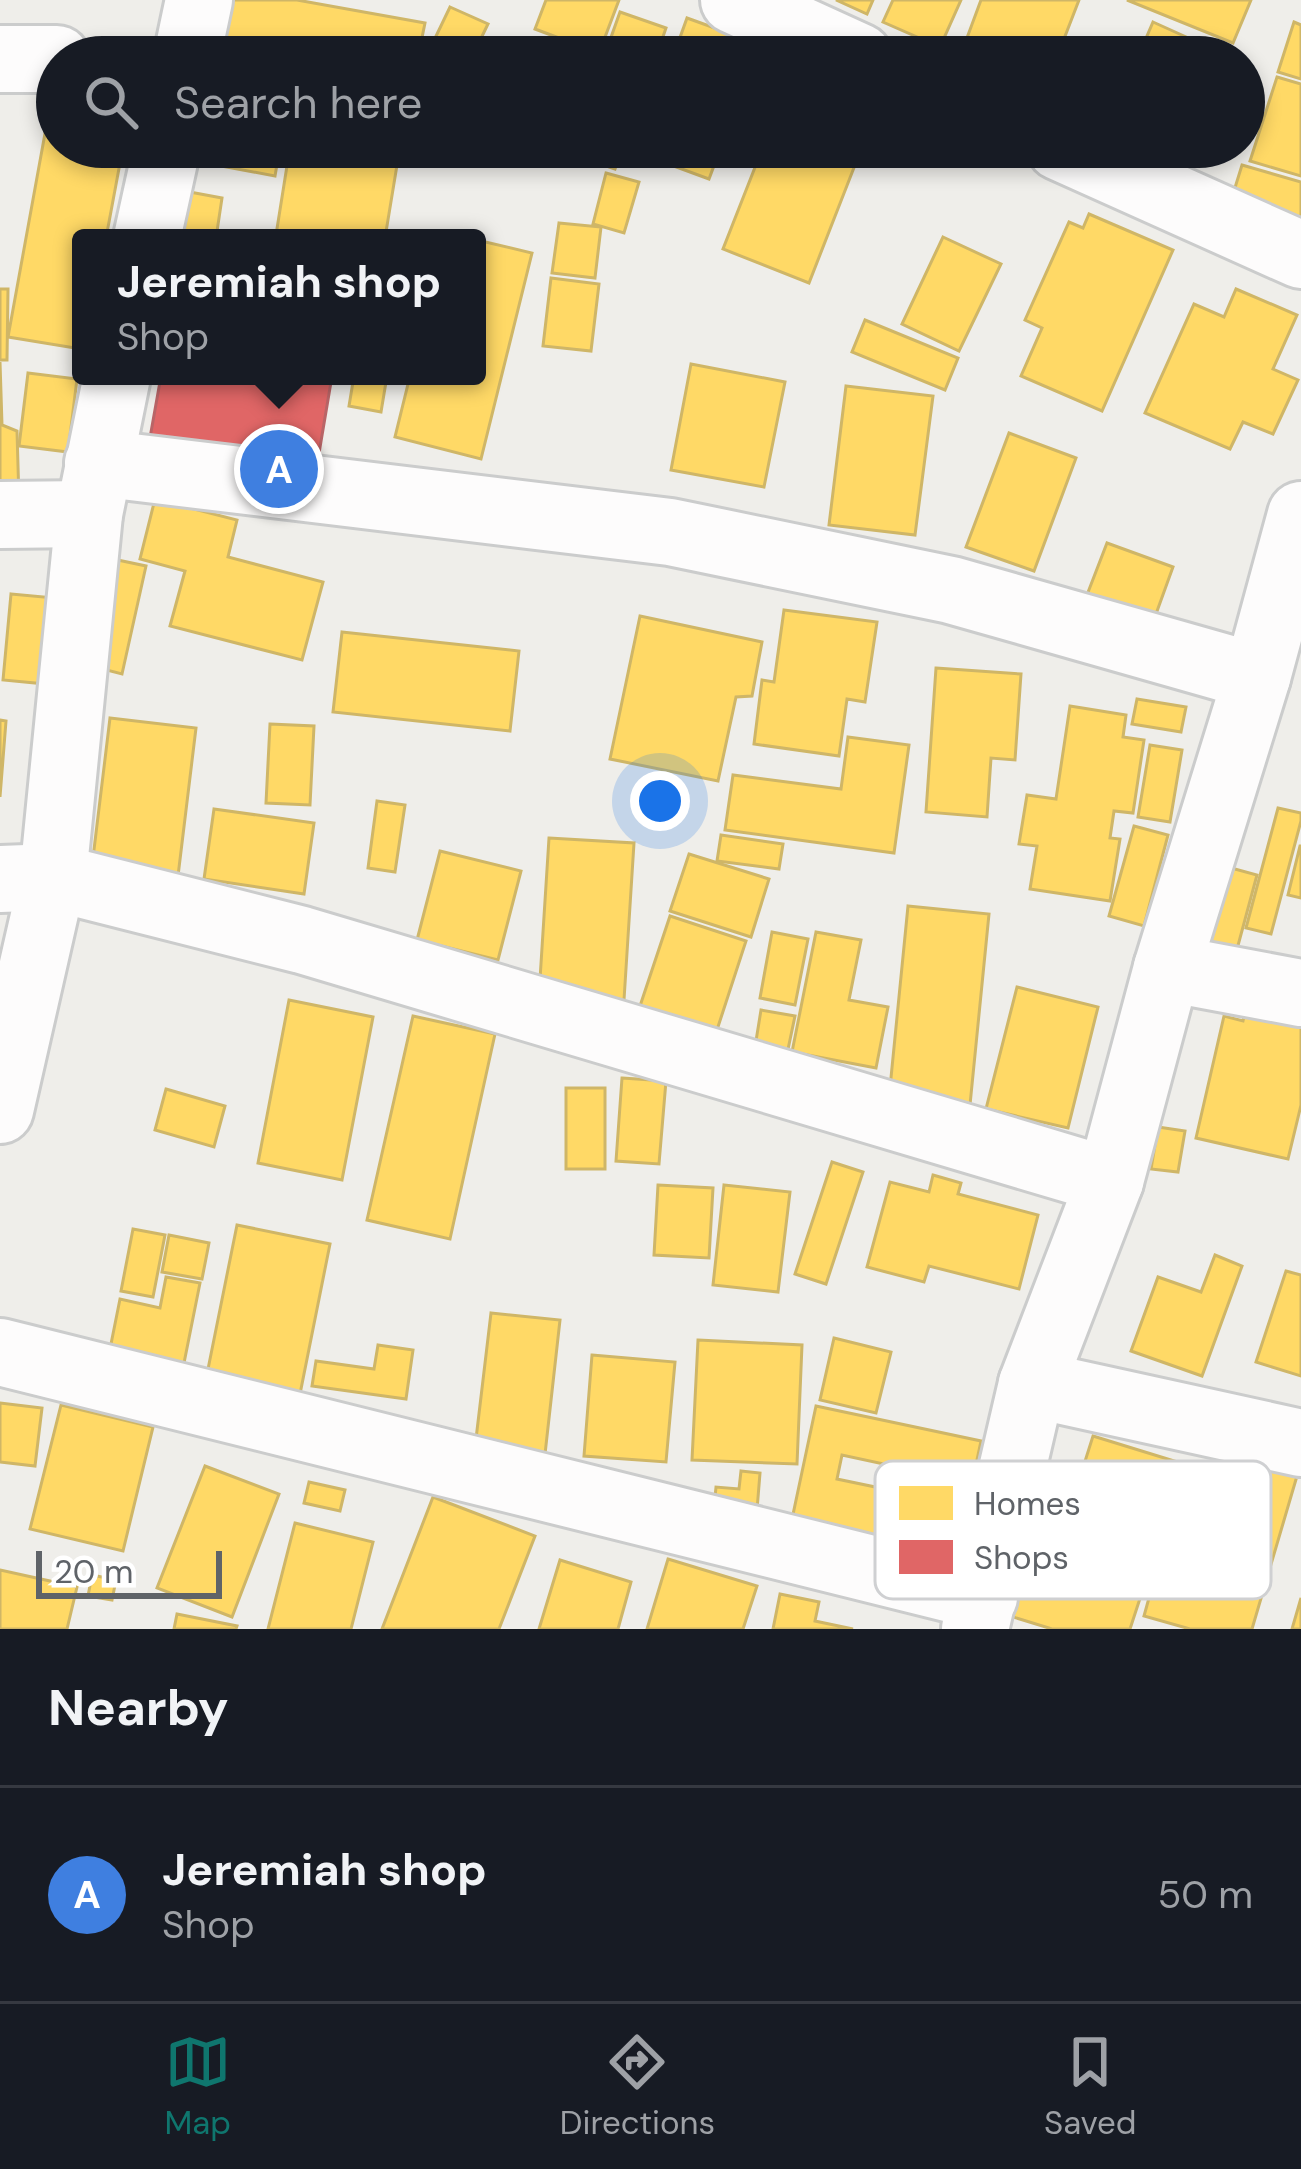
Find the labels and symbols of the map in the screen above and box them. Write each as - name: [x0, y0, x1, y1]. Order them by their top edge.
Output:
- pin: A: [240, 424, 318, 514]
- your location: [630, 771, 690, 831]
- legend: [875, 1461, 1271, 1599]
- text: Homes: [974, 1482, 1081, 1525]
- text: Shops: [974, 1536, 1069, 1579]
- scale bar: [36, 1545, 222, 1598]

